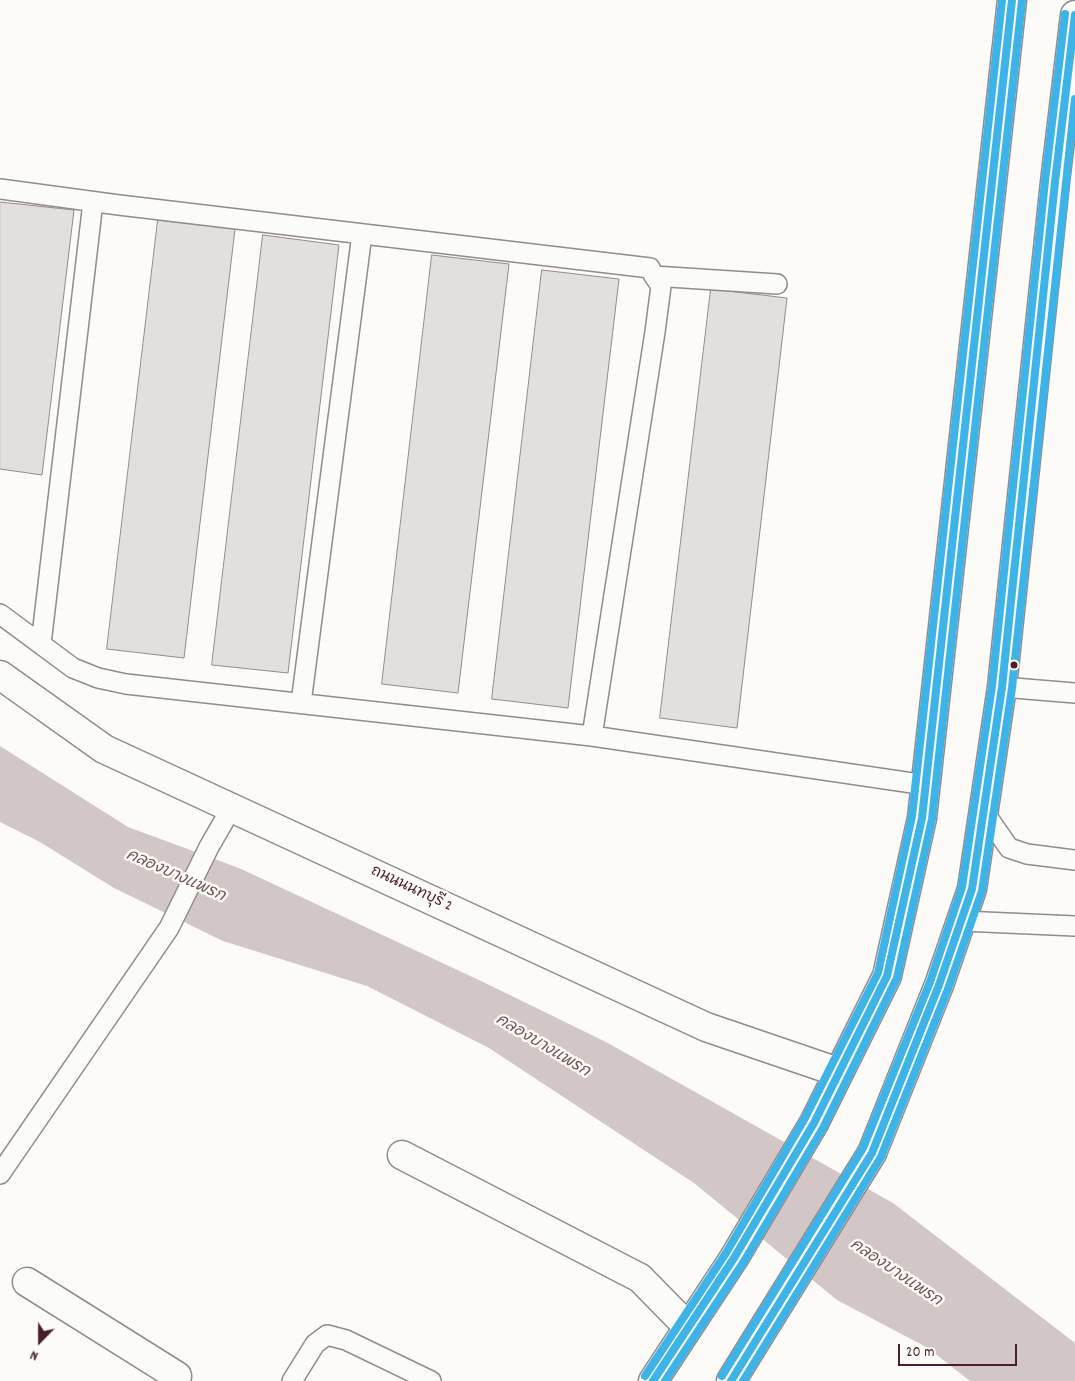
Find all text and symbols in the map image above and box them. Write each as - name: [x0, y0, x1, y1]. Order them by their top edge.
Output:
- unlabelled marker: [1009, 660, 1019, 670]
- water label: คลองบางแพรก: [123, 847, 227, 907]
- street label: ถนนนนทบุรี 2: [367, 863, 455, 917]
- water label: คลองบางแพรก: [492, 1011, 592, 1083]
- water label: คลองบางแพรก: [846, 1236, 944, 1312]
- north arrow: [15, 1316, 65, 1366]
- scale bar: [900, 1334, 1019, 1366]
- text: 20 m: [906, 1342, 934, 1364]
- text: N: [27, 1344, 41, 1365]

